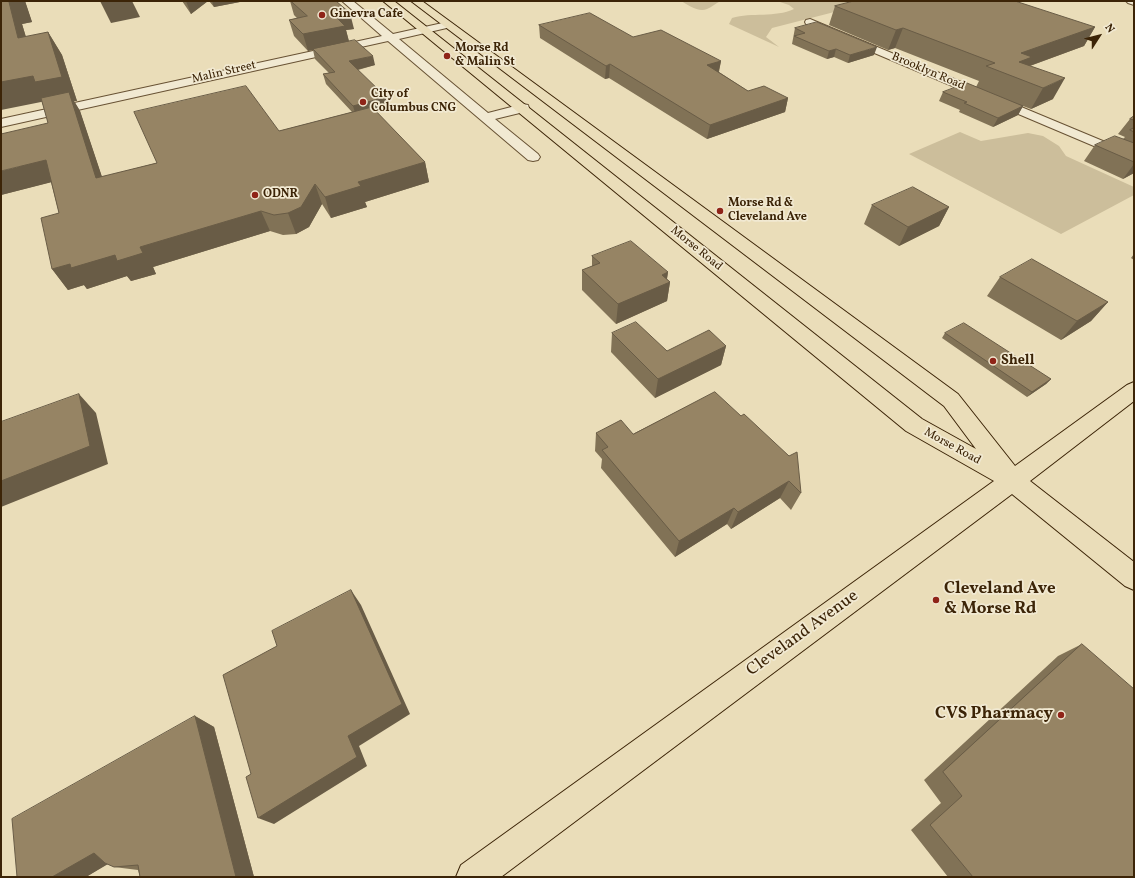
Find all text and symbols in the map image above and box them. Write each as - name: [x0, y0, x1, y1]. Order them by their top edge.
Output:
- place label: Ginevra Cafe: [330, 8, 403, 22]
- marker: Ginevra Cafe: [317, 10, 327, 20]
- north arrow: [1079, 16, 1119, 56]
- text: N: [1101, 21, 1118, 36]
- place label: Morse Rd & Malin St: [455, 42, 515, 70]
- street label: Brooklyn Road: [889, 50, 967, 94]
- marker: Morse Rd & Malin St: [442, 51, 452, 61]
- street label: Malin Street: [191, 59, 257, 87]
- place label: City of Columbus CNG: [371, 88, 456, 116]
- marker: City of Columbus CNG: [358, 97, 368, 107]
- place label: ODNR: [263, 188, 298, 202]
- marker: ODNR: [250, 190, 260, 200]
- place label: Morse Rd & Cleveland Ave: [728, 197, 807, 225]
- marker: Morse Rd & Cleveland Ave: [715, 206, 725, 216]
- street label: Morse Road: [667, 224, 725, 274]
- place label: Shell: [1001, 353, 1034, 369]
- marker: Shell: [988, 356, 998, 366]
- street label: Morse Road: [921, 426, 983, 468]
- place label: Cleveland Ave & Morse Rd: [944, 580, 1056, 620]
- street label: Cleveland Avenue: [743, 587, 863, 681]
- marker: Cleveland Ave & Morse Rd: [931, 595, 941, 605]
- place label: CVS Pharmacy: [935, 705, 1053, 725]
- marker: CVS Pharmacy: [1056, 710, 1066, 720]

